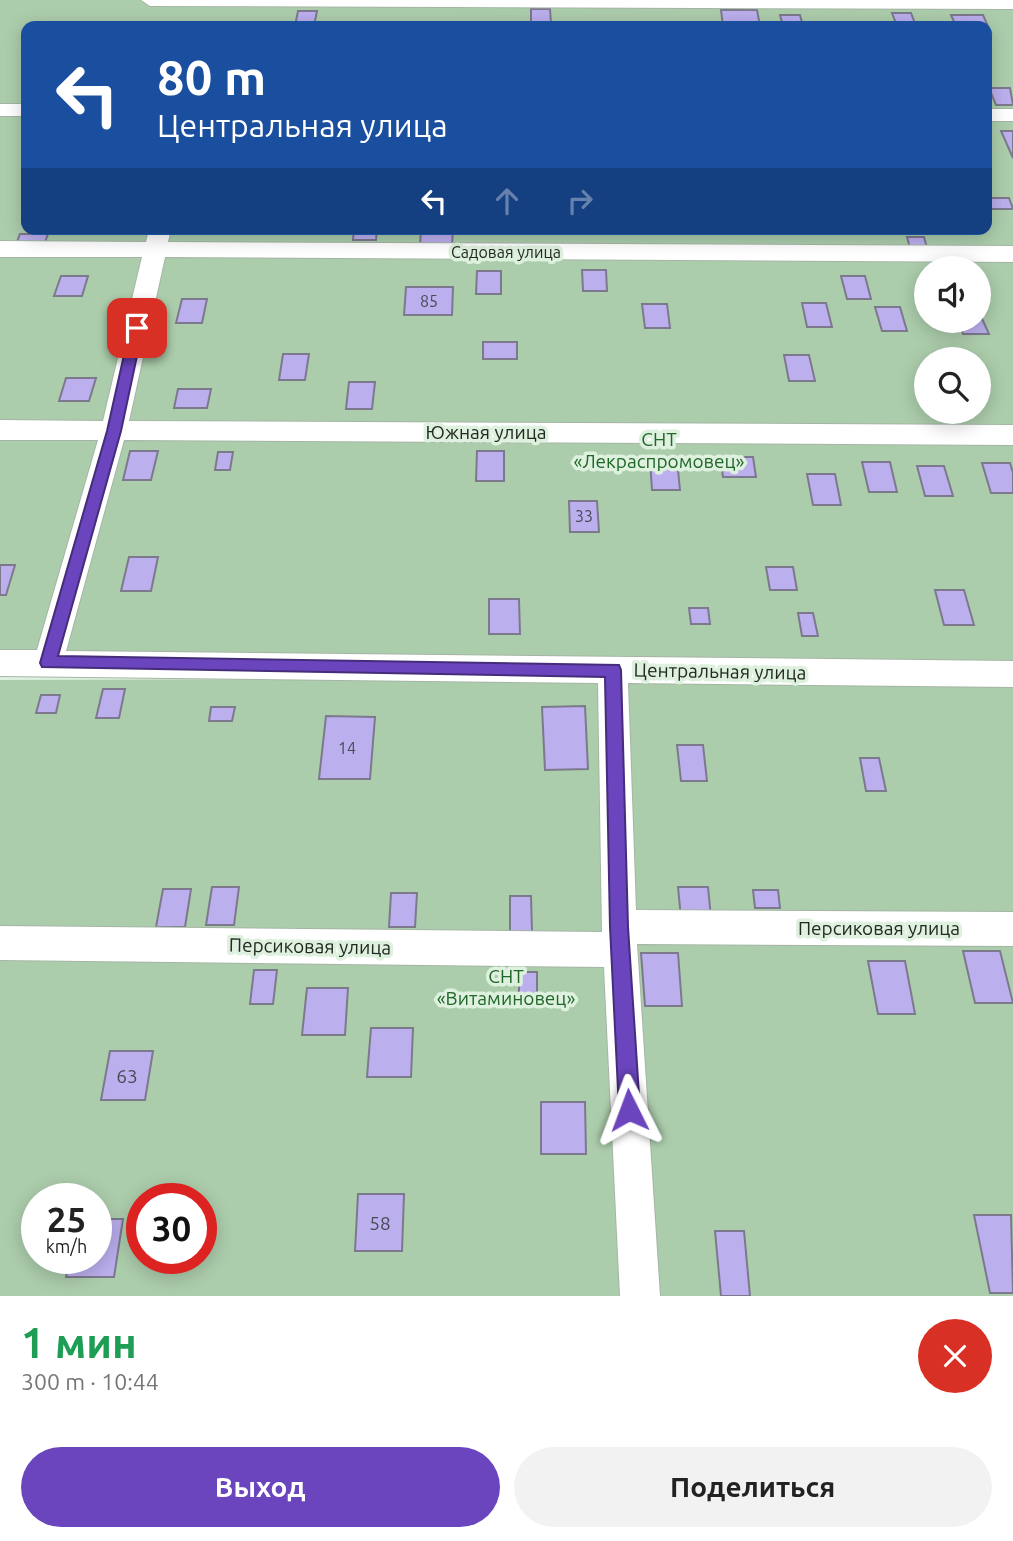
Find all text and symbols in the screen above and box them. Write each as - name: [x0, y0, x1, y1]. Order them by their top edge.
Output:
- icon: left: [42, 49, 133, 140]
- text: 80 m: [157, 49, 266, 104]
- text: Центральная улица: [157, 107, 448, 143]
- icon: left: [415, 182, 453, 220]
- icon: ahead: [488, 182, 526, 220]
- icon: right: [561, 182, 599, 220]
- street label: Садовая улица: [451, 243, 561, 261]
- map controls: [914, 256, 991, 424]
- button: sound: [914, 256, 991, 333]
- house number: 85: [420, 292, 438, 310]
- pin: [107, 298, 167, 358]
- icon: arrive: [118, 309, 156, 347]
- button: search: [914, 347, 991, 424]
- street label: Южная улица: [426, 421, 546, 443]
- park label: СНТ «Лекраспромовец»: [573, 428, 745, 472]
- house number: 33: [575, 507, 593, 525]
- street label: Центральная улица: [633, 658, 807, 684]
- house number: 14: [338, 739, 356, 757]
- street label: Персиковая улица: [798, 917, 960, 939]
- street label: Персиковая улица: [229, 934, 391, 958]
- park label: СНТ «Витаминовец»: [437, 965, 575, 1009]
- house number: 63: [116, 1065, 138, 1087]
- position arrow: [592, 1073, 666, 1147]
- speed limit sign: 30: [126, 1183, 217, 1274]
- text: 25: [47, 1199, 86, 1239]
- house number: 58: [369, 1212, 391, 1234]
- text: km/h: [46, 1236, 87, 1256]
- text: 1 мин: [21, 1319, 137, 1366]
- button: close: [918, 1319, 992, 1393]
- text: 300 m · 10:44: [21, 1369, 159, 1394]
- button: Выход: [21, 1447, 500, 1527]
- button: Поделиться: [514, 1447, 992, 1527]

